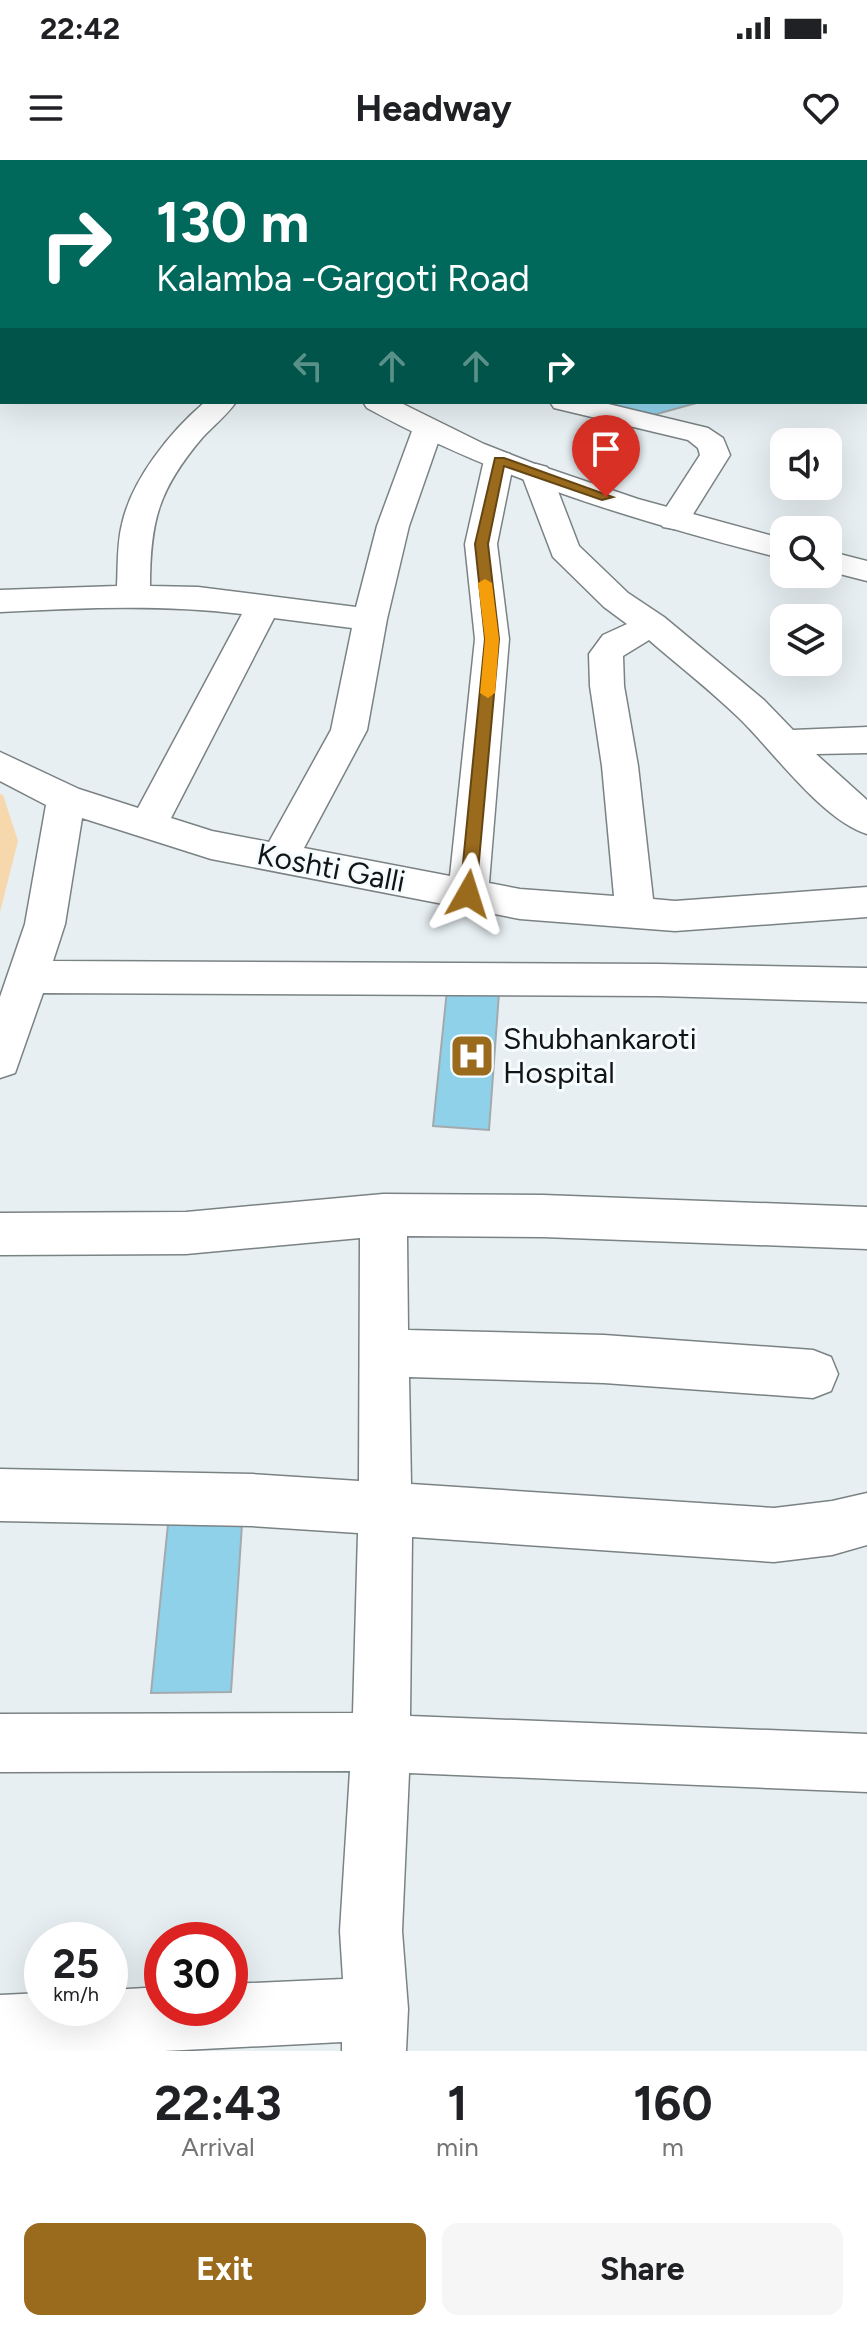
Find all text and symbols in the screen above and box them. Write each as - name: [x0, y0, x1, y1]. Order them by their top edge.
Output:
- text: 22:42: [40, 10, 120, 47]
- icon: menu: [24, 86, 68, 130]
- icon: heart: [799, 86, 843, 130]
- text: Headway: [355, 87, 512, 130]
- text: 130 m: [156, 189, 309, 256]
- icon: right: [24, 192, 128, 296]
- text: Kalamba -Gargoti Road: [156, 257, 530, 300]
- icon: left: [286, 344, 330, 388]
- icon: ahead: [370, 344, 414, 388]
- icon: ahead: [454, 344, 498, 388]
- icon: right: [538, 344, 582, 388]
- pin: [572, 415, 640, 497]
- icon: arrive: [584, 427, 628, 471]
- map controls: [770, 428, 842, 676]
- button: sound: [770, 428, 842, 500]
- button: search: [770, 516, 842, 588]
- button: layers: [770, 604, 842, 676]
- street label: Koshti Galli: [254, 835, 408, 900]
- position arrow: [426, 852, 510, 936]
- place label: Shubhankaroti Hospital: [503, 1020, 697, 1091]
- hospital icon: Shubhankaroti Hospital: [448, 1032, 496, 1080]
- speed limit sign: 30: [144, 1922, 248, 2026]
- text: 25: [53, 1940, 99, 1988]
- text: km/h: [53, 1982, 99, 2006]
- text: 22:43: [155, 2074, 282, 2132]
- text: 1: [447, 2074, 468, 2132]
- text: 160: [633, 2074, 712, 2132]
- text: Arrival: [181, 2131, 255, 2163]
- text: min: [436, 2131, 479, 2163]
- text: m: [662, 2131, 684, 2163]
- button: Exit: [24, 2223, 426, 2315]
- button: Share: [442, 2223, 843, 2315]

